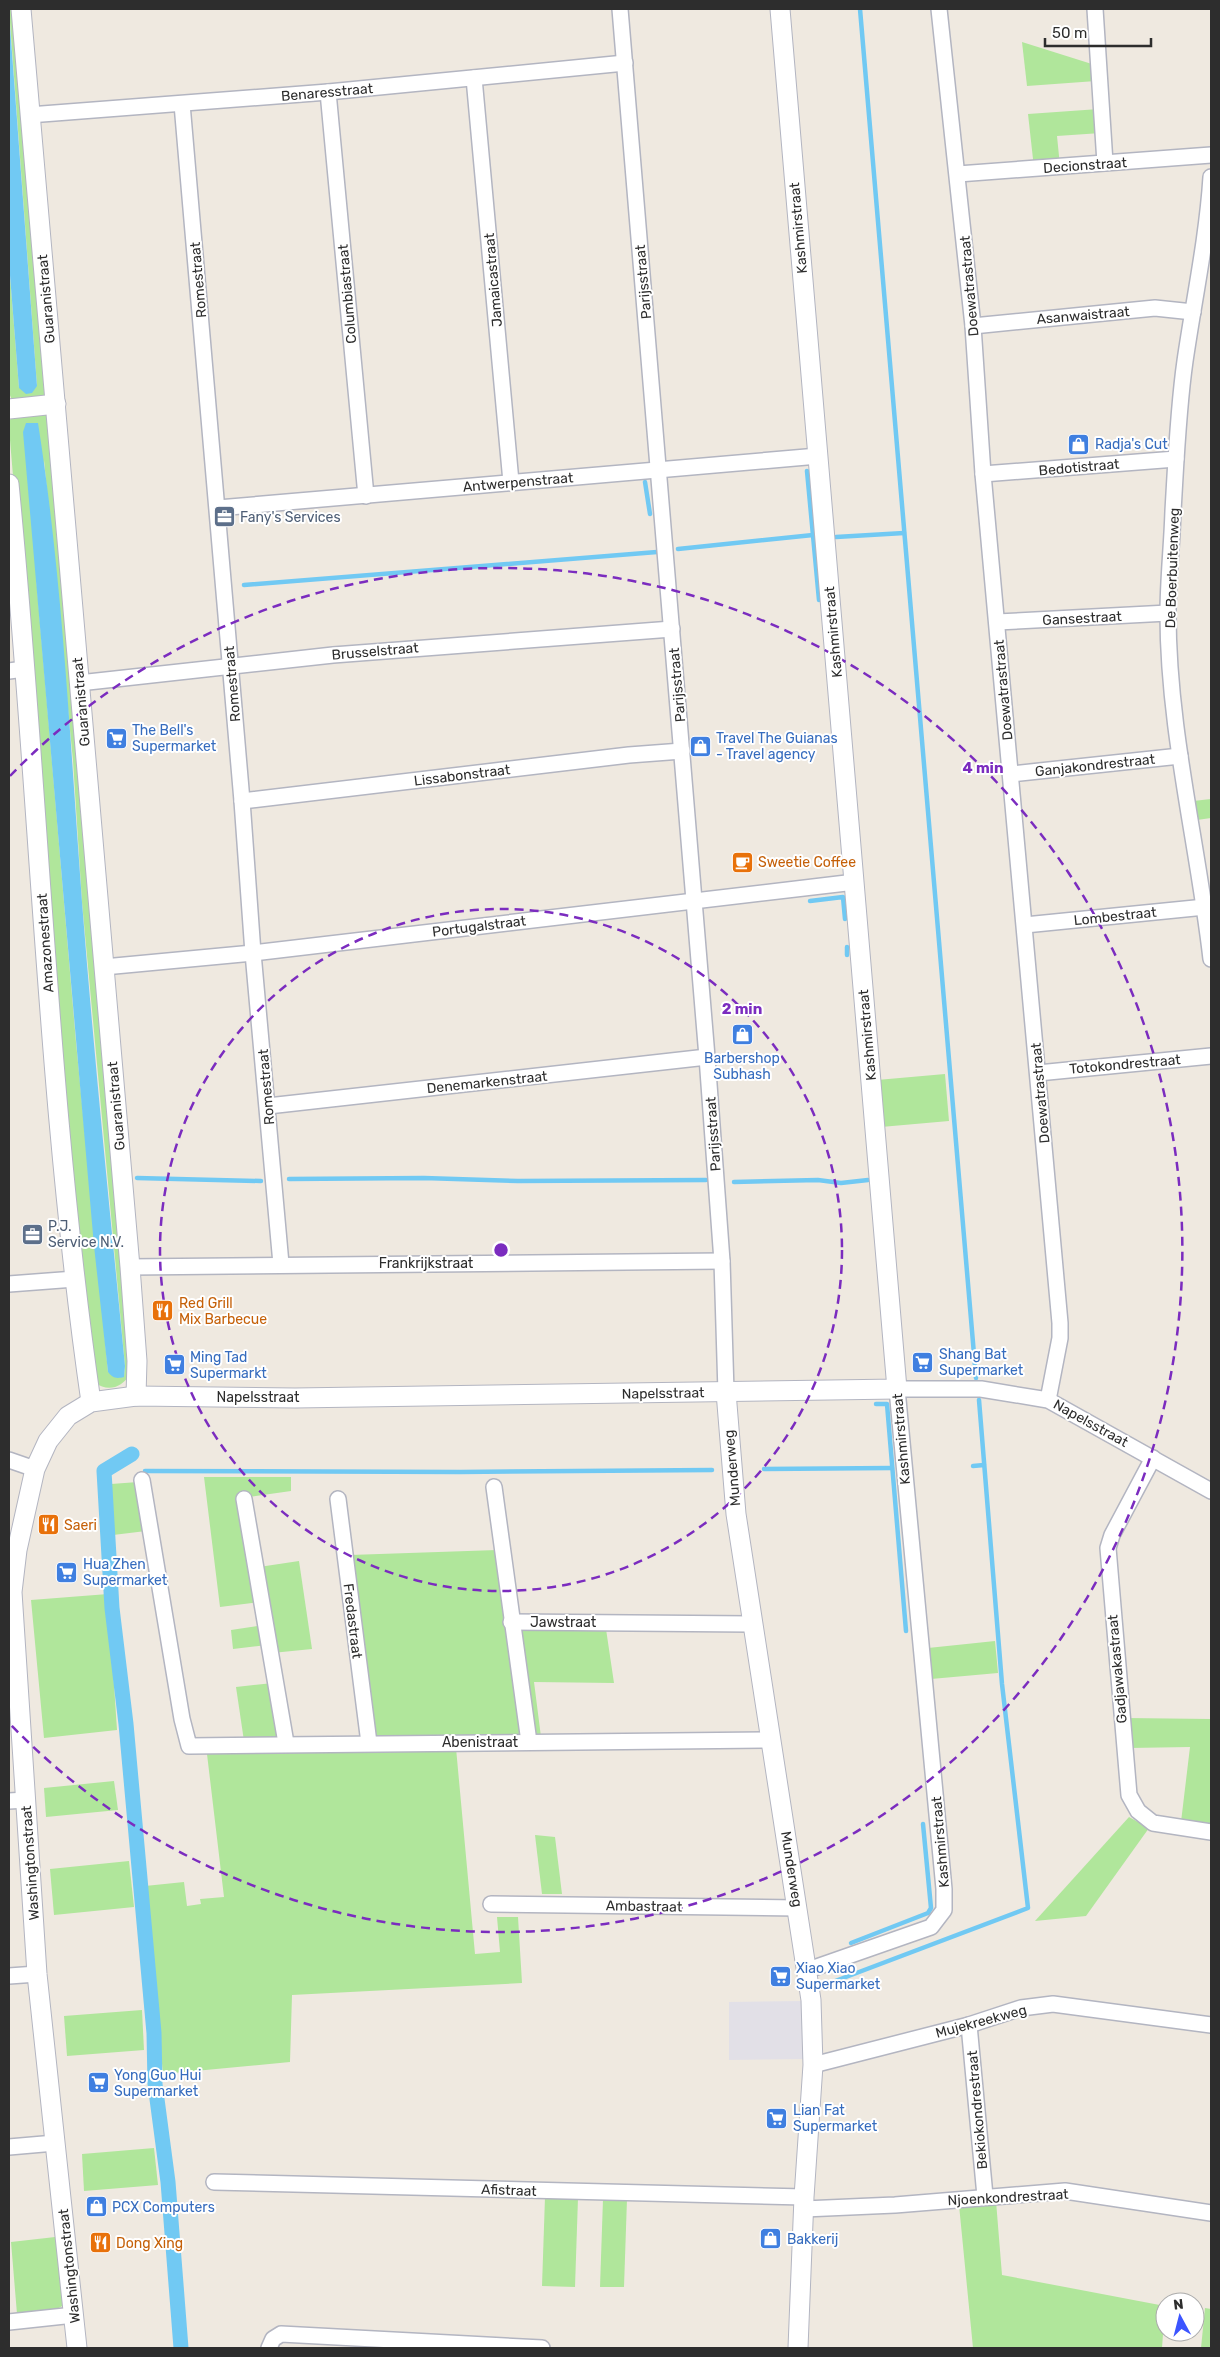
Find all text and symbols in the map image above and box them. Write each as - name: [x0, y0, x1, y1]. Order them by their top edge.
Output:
- scale bar: [1045, 15, 1151, 47]
- text: 50 m: [1052, 24, 1087, 42]
- street label: Benaresstraat: [280, 80, 374, 105]
- street label: Decionstraat: [1043, 154, 1128, 177]
- street label: Kashmirstraat: [786, 181, 811, 274]
- street label: Jamaicastraat: [481, 232, 506, 328]
- street label: Doewatrastraat: [957, 234, 982, 337]
- street label: Romestraat: [187, 241, 210, 319]
- street label: Columbiastraat: [335, 243, 360, 344]
- street label: Parijsstraat: [632, 244, 655, 320]
- street label: Guaranistraat: [34, 253, 59, 344]
- street label: Asanwaistraat: [1036, 303, 1131, 328]
- shop icon: Radja's Cut: [1067, 432, 1091, 456]
- place label: Radja's Cut: [1095, 436, 1168, 453]
- street label: Bedotistraat: [1038, 455, 1121, 479]
- street label: Antwerpenstraat: [462, 469, 574, 496]
- office icon: Fany's Services: [212, 505, 236, 529]
- street label: De Boerbuitenweg: [1162, 507, 1183, 629]
- place label: Fany's Services: [240, 509, 341, 526]
- street label: Kashmirstraat: [821, 585, 846, 678]
- street label: Gansestraat: [1042, 608, 1123, 629]
- street label: Doewatrastraat: [991, 638, 1016, 741]
- street label: Brusselstraat: [331, 639, 420, 664]
- street label: Romestraat: [221, 645, 244, 723]
- street label: Parijsstraat: [666, 647, 689, 723]
- street label: Guaranistraat: [69, 656, 94, 747]
- place label: The Bell's Supermarket: [132, 722, 217, 755]
- supermarket icon: The Bell's Supermarket: [104, 726, 128, 750]
- place label: Travel The Guianas - Travel agency: [716, 730, 838, 763]
- shop icon: Travel The Guianas - Travel agency: [688, 734, 712, 758]
- street label: Ganjakondrestraat: [1034, 751, 1156, 780]
- text: 4 min: [962, 759, 1004, 777]
- street label: Lissabonstraat: [413, 761, 512, 790]
- cafe icon: Sweetie Coffee: [730, 850, 754, 874]
- place label: Sweetie Coffee: [758, 854, 856, 871]
- street label: Amazonestraat: [34, 892, 57, 993]
- street label: Lombestraat: [1073, 904, 1158, 929]
- street label: Portugalstraat: [431, 912, 527, 941]
- street label: Kashmirstraat: [855, 988, 880, 1081]
- text: 2 min: [722, 1000, 762, 1018]
- shop icon: Barbershop Subhash: [730, 1023, 754, 1047]
- street label: Doewatrastraat: [1028, 1041, 1053, 1144]
- street label: Romestraat: [255, 1048, 278, 1126]
- place label: Barbershop Subhash: [704, 1050, 780, 1083]
- street label: Totokondrestraat: [1069, 1051, 1182, 1078]
- street label: Guaranistraat: [104, 1060, 129, 1151]
- street label: Denemarkenstraat: [426, 1068, 549, 1097]
- street label: Parijsstraat: [702, 1096, 725, 1172]
- place label: P.J. Service N.V.: [48, 1218, 124, 1251]
- office icon: P.J. Service N.V.: [20, 1222, 44, 1246]
- centre of rings: [492, 1241, 510, 1259]
- street label: Frankrijkstraat: [379, 1255, 474, 1272]
- place label: Red Grill Mix Barbecue: [179, 1295, 267, 1328]
- restaurant icon: Red Grill Mix Barbecue: [151, 1299, 175, 1323]
- place label: Shang Bat Supermarket: [939, 1346, 1024, 1379]
- place label: Ming Tad Supermarkt: [190, 1349, 267, 1382]
- supermarket icon: Shang Bat Supermarket: [911, 1350, 935, 1374]
- supermarket icon: Ming Tad Supermarkt: [162, 1353, 186, 1377]
- street label: Napelsstraat: [621, 1384, 705, 1403]
- street label: Napelsstraat: [217, 1389, 300, 1406]
- street label: Kashmirstraat: [889, 1392, 914, 1485]
- street label: Napelsstraat: [1050, 1396, 1132, 1451]
- street label: Munderweg: [721, 1429, 744, 1507]
- restaurant icon: Saeri: [36, 1513, 60, 1537]
- place label: Saeri: [64, 1517, 97, 1534]
- place label: Hua Zhen Supermarket: [83, 1556, 168, 1589]
- supermarket icon: Hua Zhen Supermarket: [55, 1560, 79, 1584]
- street label: Fredastraat: [339, 1582, 366, 1660]
- street label: Gadjawakastraat: [1104, 1613, 1131, 1724]
- street label: Jawstraat: [530, 1614, 597, 1631]
- street label: Abenistraat: [442, 1734, 519, 1751]
- street label: Kashmirstraat: [928, 1795, 953, 1888]
- street label: Washingtonstraat: [18, 1804, 43, 1921]
- street label: Munderweg: [777, 1830, 806, 1908]
- street label: Ambastraat: [606, 1897, 683, 1916]
- place label: Xiao Xiao Supermarket: [796, 1960, 881, 1993]
- supermarket icon: Xiao Xiao Supermarket: [768, 1964, 792, 1988]
- street label: Mujekreekweg: [934, 2001, 1029, 2042]
- street label: Bekiokondrestraat: [964, 2049, 991, 2170]
- place label: Yong Guo Hui Supermarket: [114, 2067, 201, 2100]
- supermarket icon: Yong Guo Hui Supermarket: [86, 2071, 110, 2095]
- place label: Lian Fat Supermarket: [793, 2102, 878, 2135]
- supermarket icon: Lian Fat Supermarket: [765, 2106, 789, 2130]
- street label: Afistraat: [481, 2181, 538, 2200]
- street label: Njoenkondrestraat: [947, 2186, 1069, 2209]
- shop icon: PCX Computers: [84, 2195, 108, 2219]
- place label: PCX Computers: [112, 2199, 215, 2216]
- street label: Washingtonstraat: [55, 2207, 84, 2324]
- shop icon: Bakkerij: [759, 2227, 783, 2251]
- restaurant icon: Dong Xing: [88, 2231, 112, 2255]
- place label: Bakkerij: [787, 2231, 838, 2248]
- place label: Dong Xing: [116, 2235, 183, 2252]
- north arrow: [1155, 2292, 1205, 2342]
- text: N: [1172, 2296, 1185, 2314]

